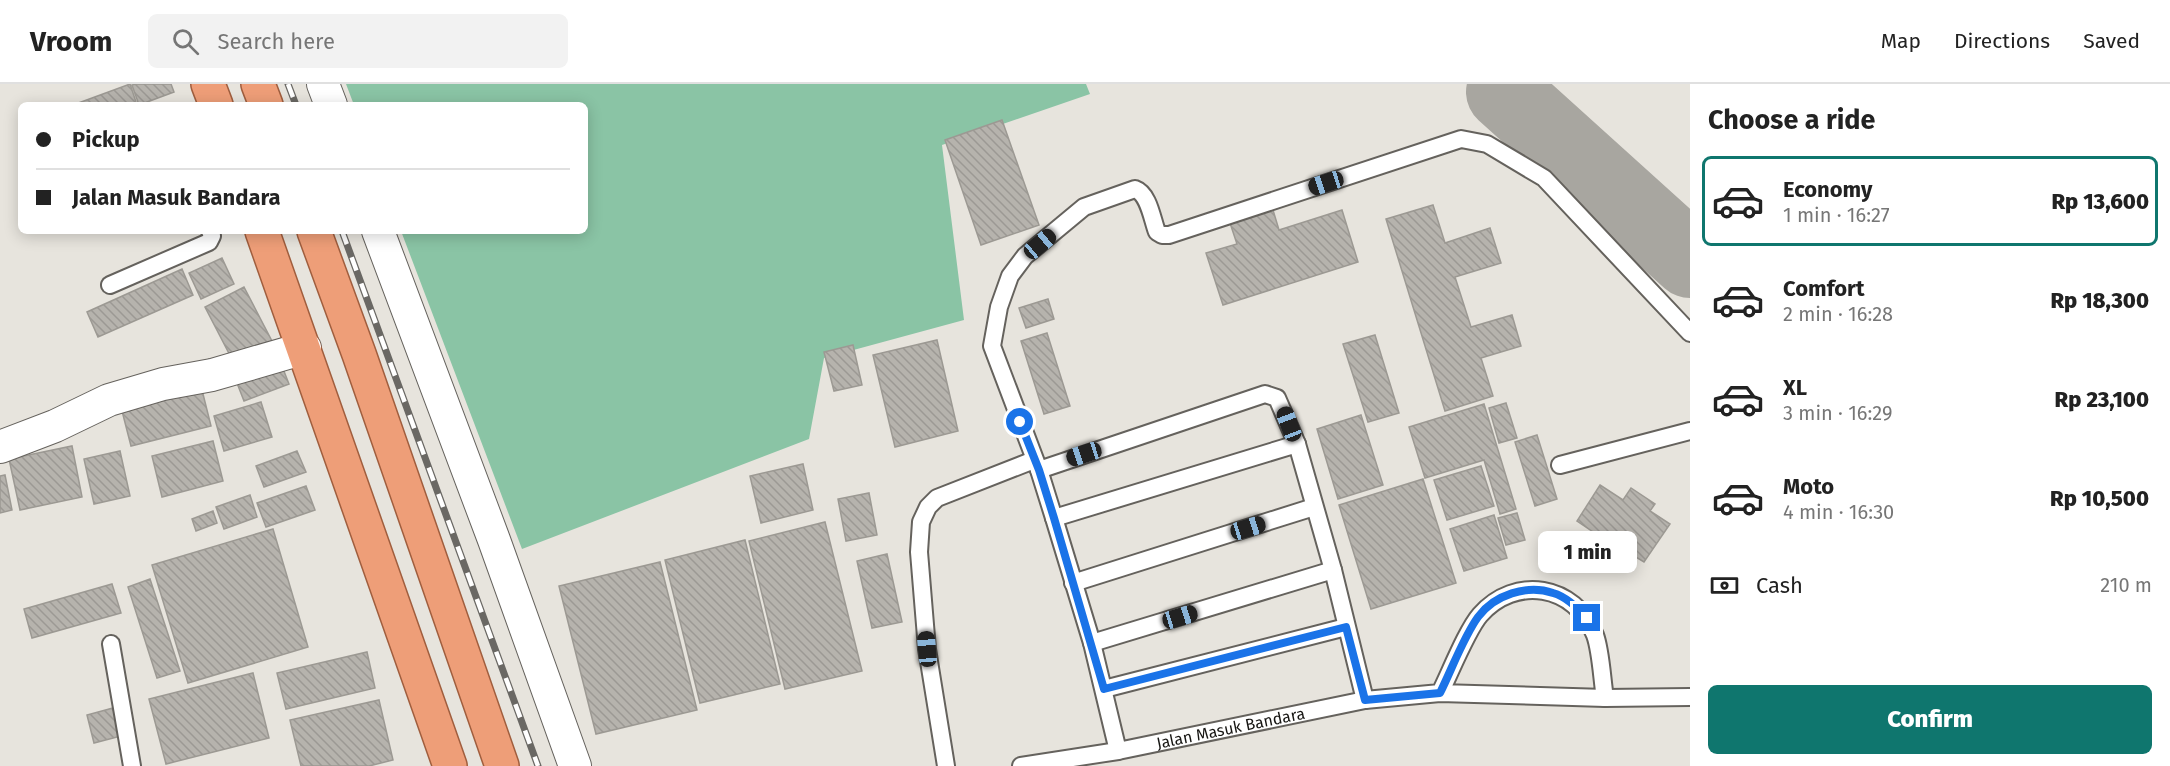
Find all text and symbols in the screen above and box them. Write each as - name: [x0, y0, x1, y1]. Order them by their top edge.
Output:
- search box: [148, 14, 568, 68]
- text: Vroom: [30, 25, 112, 58]
- icon: search: [169, 25, 202, 58]
- text: Search here: [217, 28, 335, 55]
- text: Map: [1881, 28, 1921, 54]
- text: Directions: [1954, 28, 2050, 54]
- text: Saved: [2083, 28, 2140, 54]
- text: Choose a ride: [1708, 104, 1875, 136]
- text: Pickup: [72, 126, 140, 153]
- car: [1306, 169, 1346, 197]
- icon: car: [1711, 174, 1765, 228]
- text: Economy: [1783, 176, 1872, 203]
- text: Jalan Masuk Bandara: [72, 184, 281, 211]
- text: Rp 13,600: [2051, 188, 2149, 215]
- text: 1 min · 16:27: [1783, 203, 1890, 227]
- car: [1020, 226, 1060, 262]
- icon: car: [1711, 273, 1765, 327]
- text: Comfort: [1783, 275, 1864, 302]
- text: Rp 18,300: [2050, 287, 2149, 314]
- text: 2 min · 16:28: [1783, 302, 1893, 326]
- icon: car: [1711, 372, 1765, 426]
- text: XL: [1783, 374, 1807, 401]
- text: Rp 23,100: [2055, 386, 2149, 413]
- text: 3 min · 16:29: [1783, 401, 1893, 425]
- car: [1274, 404, 1304, 444]
- route start: [1006, 408, 1033, 435]
- car: [1064, 440, 1104, 468]
- icon: car: [1711, 471, 1765, 525]
- text: Moto: [1783, 473, 1834, 500]
- text: Rp 10,500: [2050, 485, 2149, 512]
- text: 4 min · 16:30: [1783, 500, 1894, 524]
- car: [1228, 514, 1268, 542]
- callout: 1 min: [1538, 531, 1636, 573]
- text: 1 min: [1564, 540, 1611, 564]
- icon: cash: [1708, 569, 1741, 602]
- text: Cash: [1756, 572, 1803, 599]
- text: 210 m: [2100, 573, 2152, 597]
- car: [1160, 603, 1200, 631]
- route end: [1573, 604, 1600, 631]
- car: [916, 630, 938, 668]
- button: Confirm: [1708, 685, 2152, 754]
- street label: Jalan Masuk Bandara: [1155, 704, 1307, 753]

